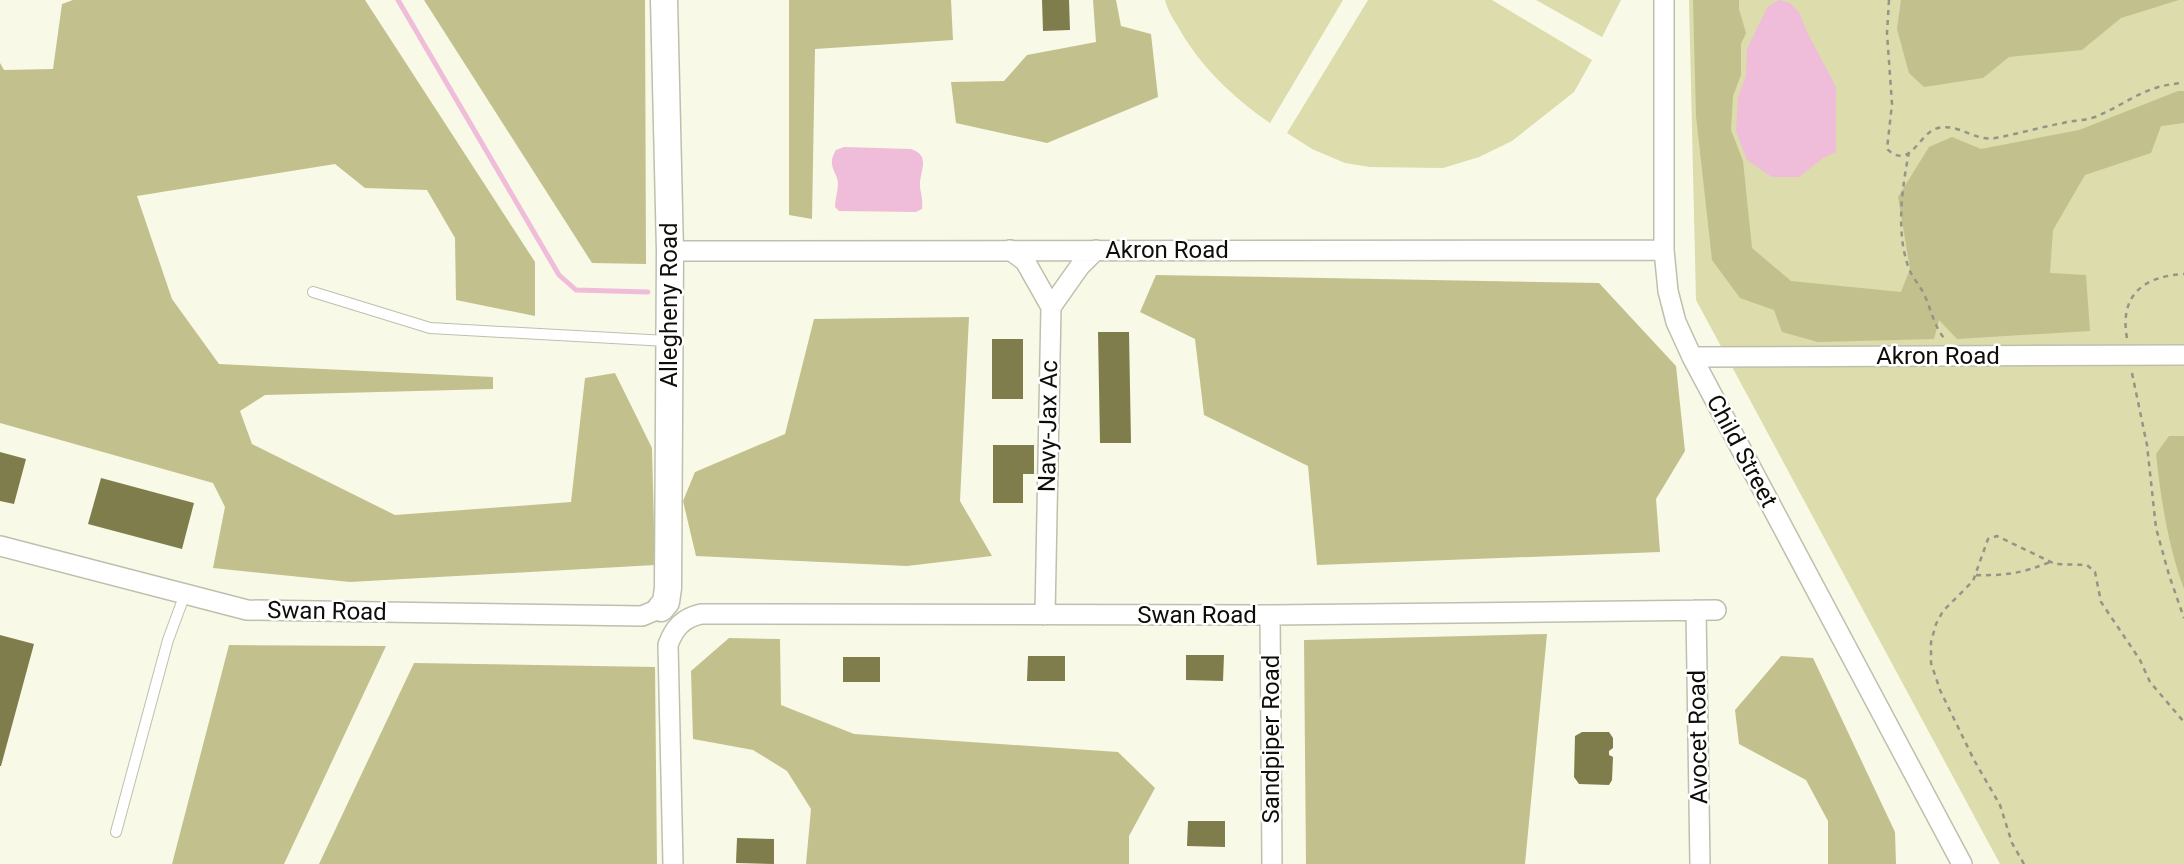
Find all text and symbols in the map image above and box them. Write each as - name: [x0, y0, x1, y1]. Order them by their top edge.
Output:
- street label: Allegheny Road: [655, 222, 683, 388]
- street label: Akron Road: [1105, 236, 1229, 264]
- street label: Akron Road: [1876, 342, 2000, 370]
- street label: Navy-Jax Ac: [1033, 360, 1063, 492]
- street label: Child Street: [1701, 390, 1783, 512]
- street label: Swan Road: [267, 596, 387, 626]
- street label: Swan Road: [1137, 601, 1257, 629]
- street label: Sandpiper Road: [1257, 655, 1285, 823]
- street label: Avocet Road: [1683, 670, 1713, 804]

